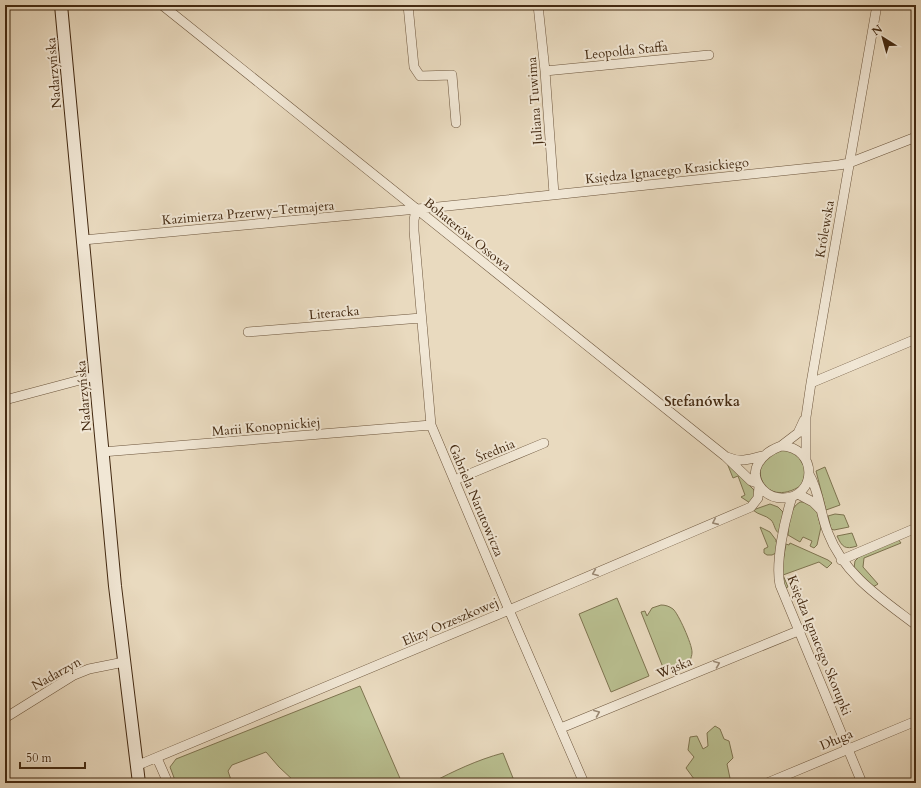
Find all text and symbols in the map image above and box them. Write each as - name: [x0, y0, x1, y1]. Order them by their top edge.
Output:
- north arrow: [863, 18, 903, 58]
- text: N: [869, 21, 886, 39]
- street label: Nadarzyńska: [42, 36, 66, 109]
- street label: Leopolda Staffa: [584, 38, 669, 64]
- street label: Juliana Tuwima: [523, 56, 547, 147]
- street label: Księdza Ignacego Krasickiego: [584, 153, 750, 189]
- street label: Bohaterów Ossowa: [420, 194, 515, 276]
- street label: Kazimierza Przerwy-Tetmajera: [161, 196, 335, 230]
- street label: Królewska: [811, 199, 839, 259]
- street label: Literacka: [308, 302, 360, 324]
- street label: Nadarzyńska: [72, 359, 96, 432]
- district label: Stefanówka: [664, 392, 740, 411]
- street label: Marii Konopnickiej: [211, 413, 321, 441]
- street label: Średnia: [473, 435, 518, 467]
- street label: Gabriela Narutowicza: [444, 441, 508, 560]
- one-way arrow: [712, 518, 719, 526]
- one-way arrow: [592, 569, 599, 577]
- street label: Księdza Ignacego Skorupki: [783, 573, 856, 718]
- street label: Elizy Orzeszkowej: [399, 594, 501, 650]
- street label: Nadarzyn: [28, 653, 85, 695]
- street label: Wąska: [653, 653, 695, 684]
- one-way arrow: [713, 661, 721, 669]
- one-way arrow: [593, 710, 600, 718]
- street label: Długa: [817, 725, 856, 755]
- scale bar: [20, 744, 85, 770]
- text: 50 m: [26, 750, 53, 766]

